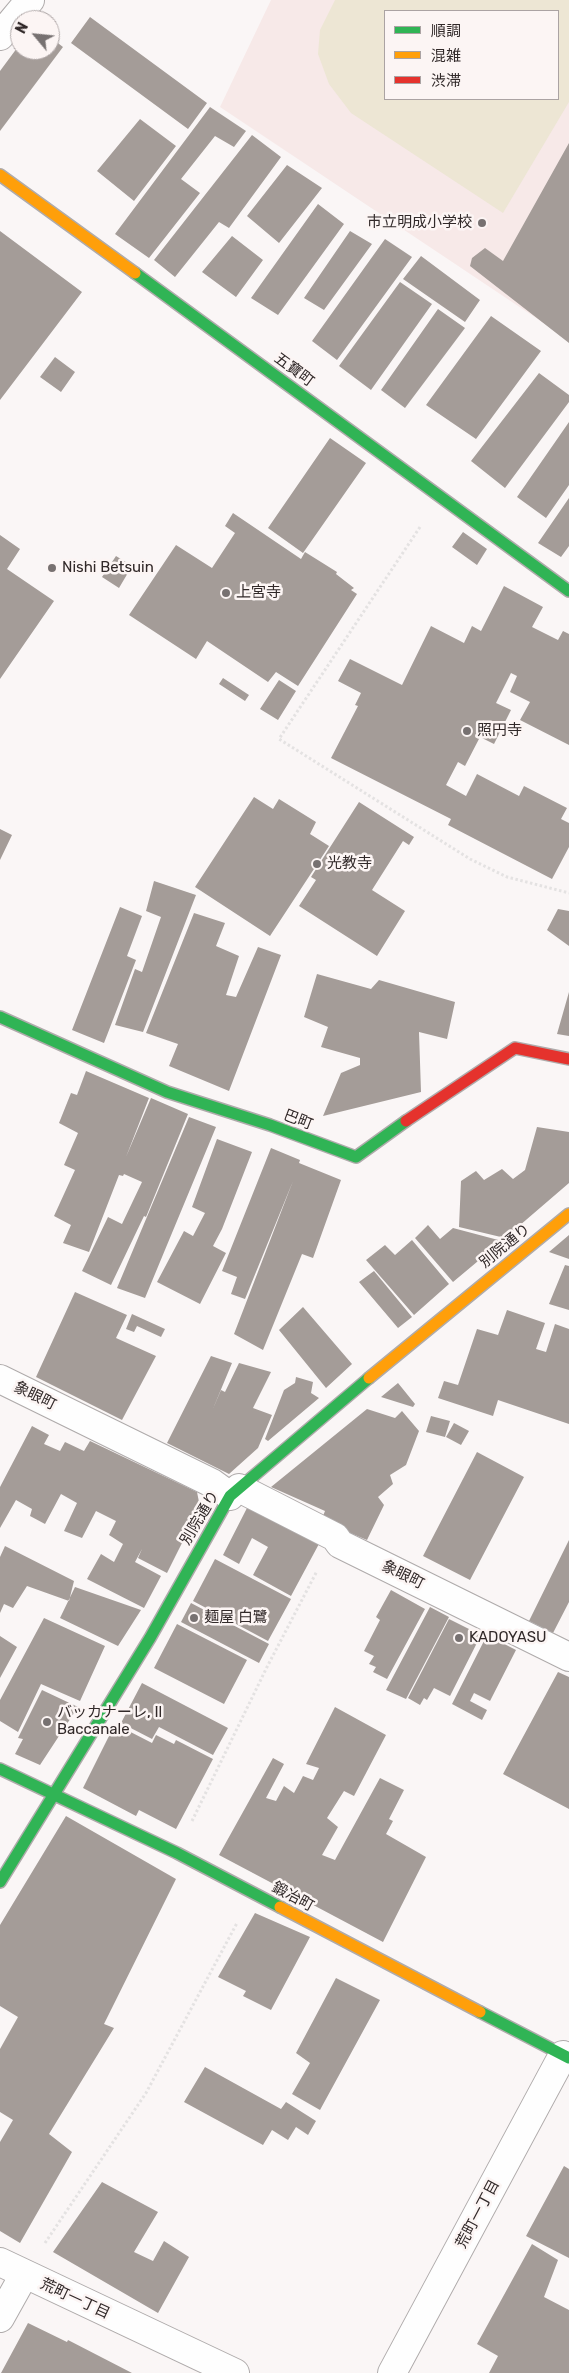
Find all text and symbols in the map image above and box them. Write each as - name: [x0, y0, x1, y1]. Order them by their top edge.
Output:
- north arrow: [10, 10, 60, 60]
- legend: [384, 10, 559, 100]
- text: N: [12, 20, 32, 37]
- text: 順調: [431, 22, 461, 40]
- text: 混雑: [431, 47, 461, 65]
- text: 渋滞: [431, 72, 461, 90]
- place label: 市立明成小学校: [367, 214, 472, 232]
- marker: 市立明成小学校: [476, 217, 488, 229]
- street label: 五寶町: [271, 349, 317, 391]
- place label: Nishi Betsuin: [62, 559, 154, 577]
- marker: Nishi Betsuin: [46, 562, 58, 574]
- place label: 上宮寺: [236, 584, 281, 602]
- marker: 上宮寺: [220, 587, 232, 599]
- place label: 照円寺: [477, 722, 522, 740]
- marker: 照円寺: [461, 725, 473, 737]
- place label: 光教寺: [327, 855, 372, 873]
- marker: 光教寺: [311, 858, 323, 870]
- street label: 巴町: [281, 1106, 315, 1134]
- street label: 別院通り: [476, 1220, 534, 1272]
- street label: 象眼町: [11, 1378, 59, 1414]
- street label: 別院通り: [177, 1488, 223, 1548]
- street label: 象眼町: [379, 1557, 427, 1593]
- place label: 麺屋 白鷺: [204, 1609, 268, 1627]
- marker: 麺屋 白鷺: [188, 1612, 200, 1624]
- place label: KADOYASU: [469, 1629, 546, 1647]
- marker: KADOYASU: [453, 1632, 465, 1644]
- place label: バッカナーレ, Il Baccanale: [57, 1704, 162, 1739]
- marker: バッカナーレ, Il Baccanale: [41, 1716, 53, 1728]
- street label: 鍛冶町: [269, 1878, 317, 1916]
- street label: 荒町一丁目: [452, 2177, 504, 2251]
- street label: 荒町一丁目: [37, 2275, 113, 2323]

